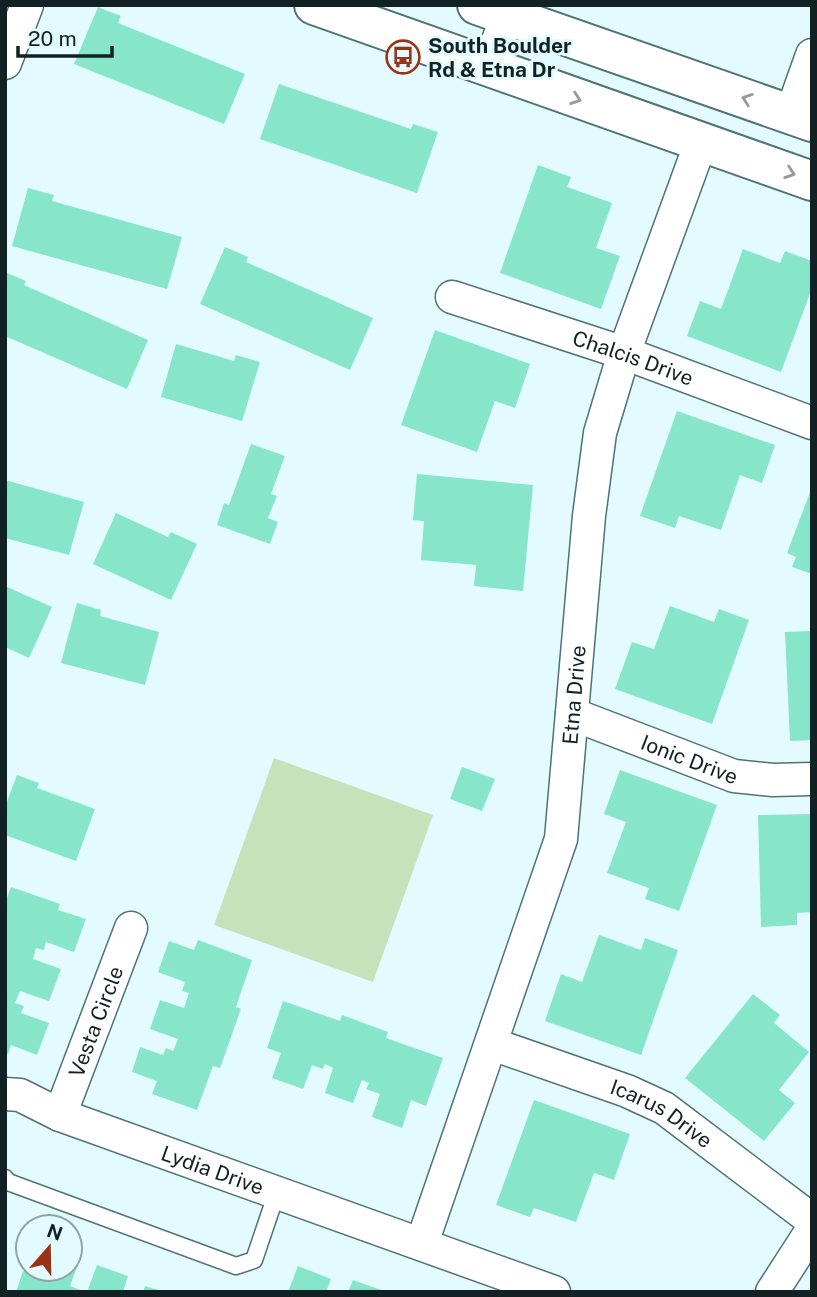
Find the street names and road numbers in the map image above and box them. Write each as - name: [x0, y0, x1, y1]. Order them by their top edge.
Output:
- street label: Chalcis Drive: [570, 325, 697, 390]
- street label: Etna Drive: [557, 644, 590, 746]
- street label: Ionic Drive: [638, 729, 742, 789]
- street label: Vesta Circle: [63, 962, 128, 1081]
- street label: Icarus Drive: [607, 1074, 718, 1153]
- street label: Lydia Drive: [158, 1140, 267, 1200]

